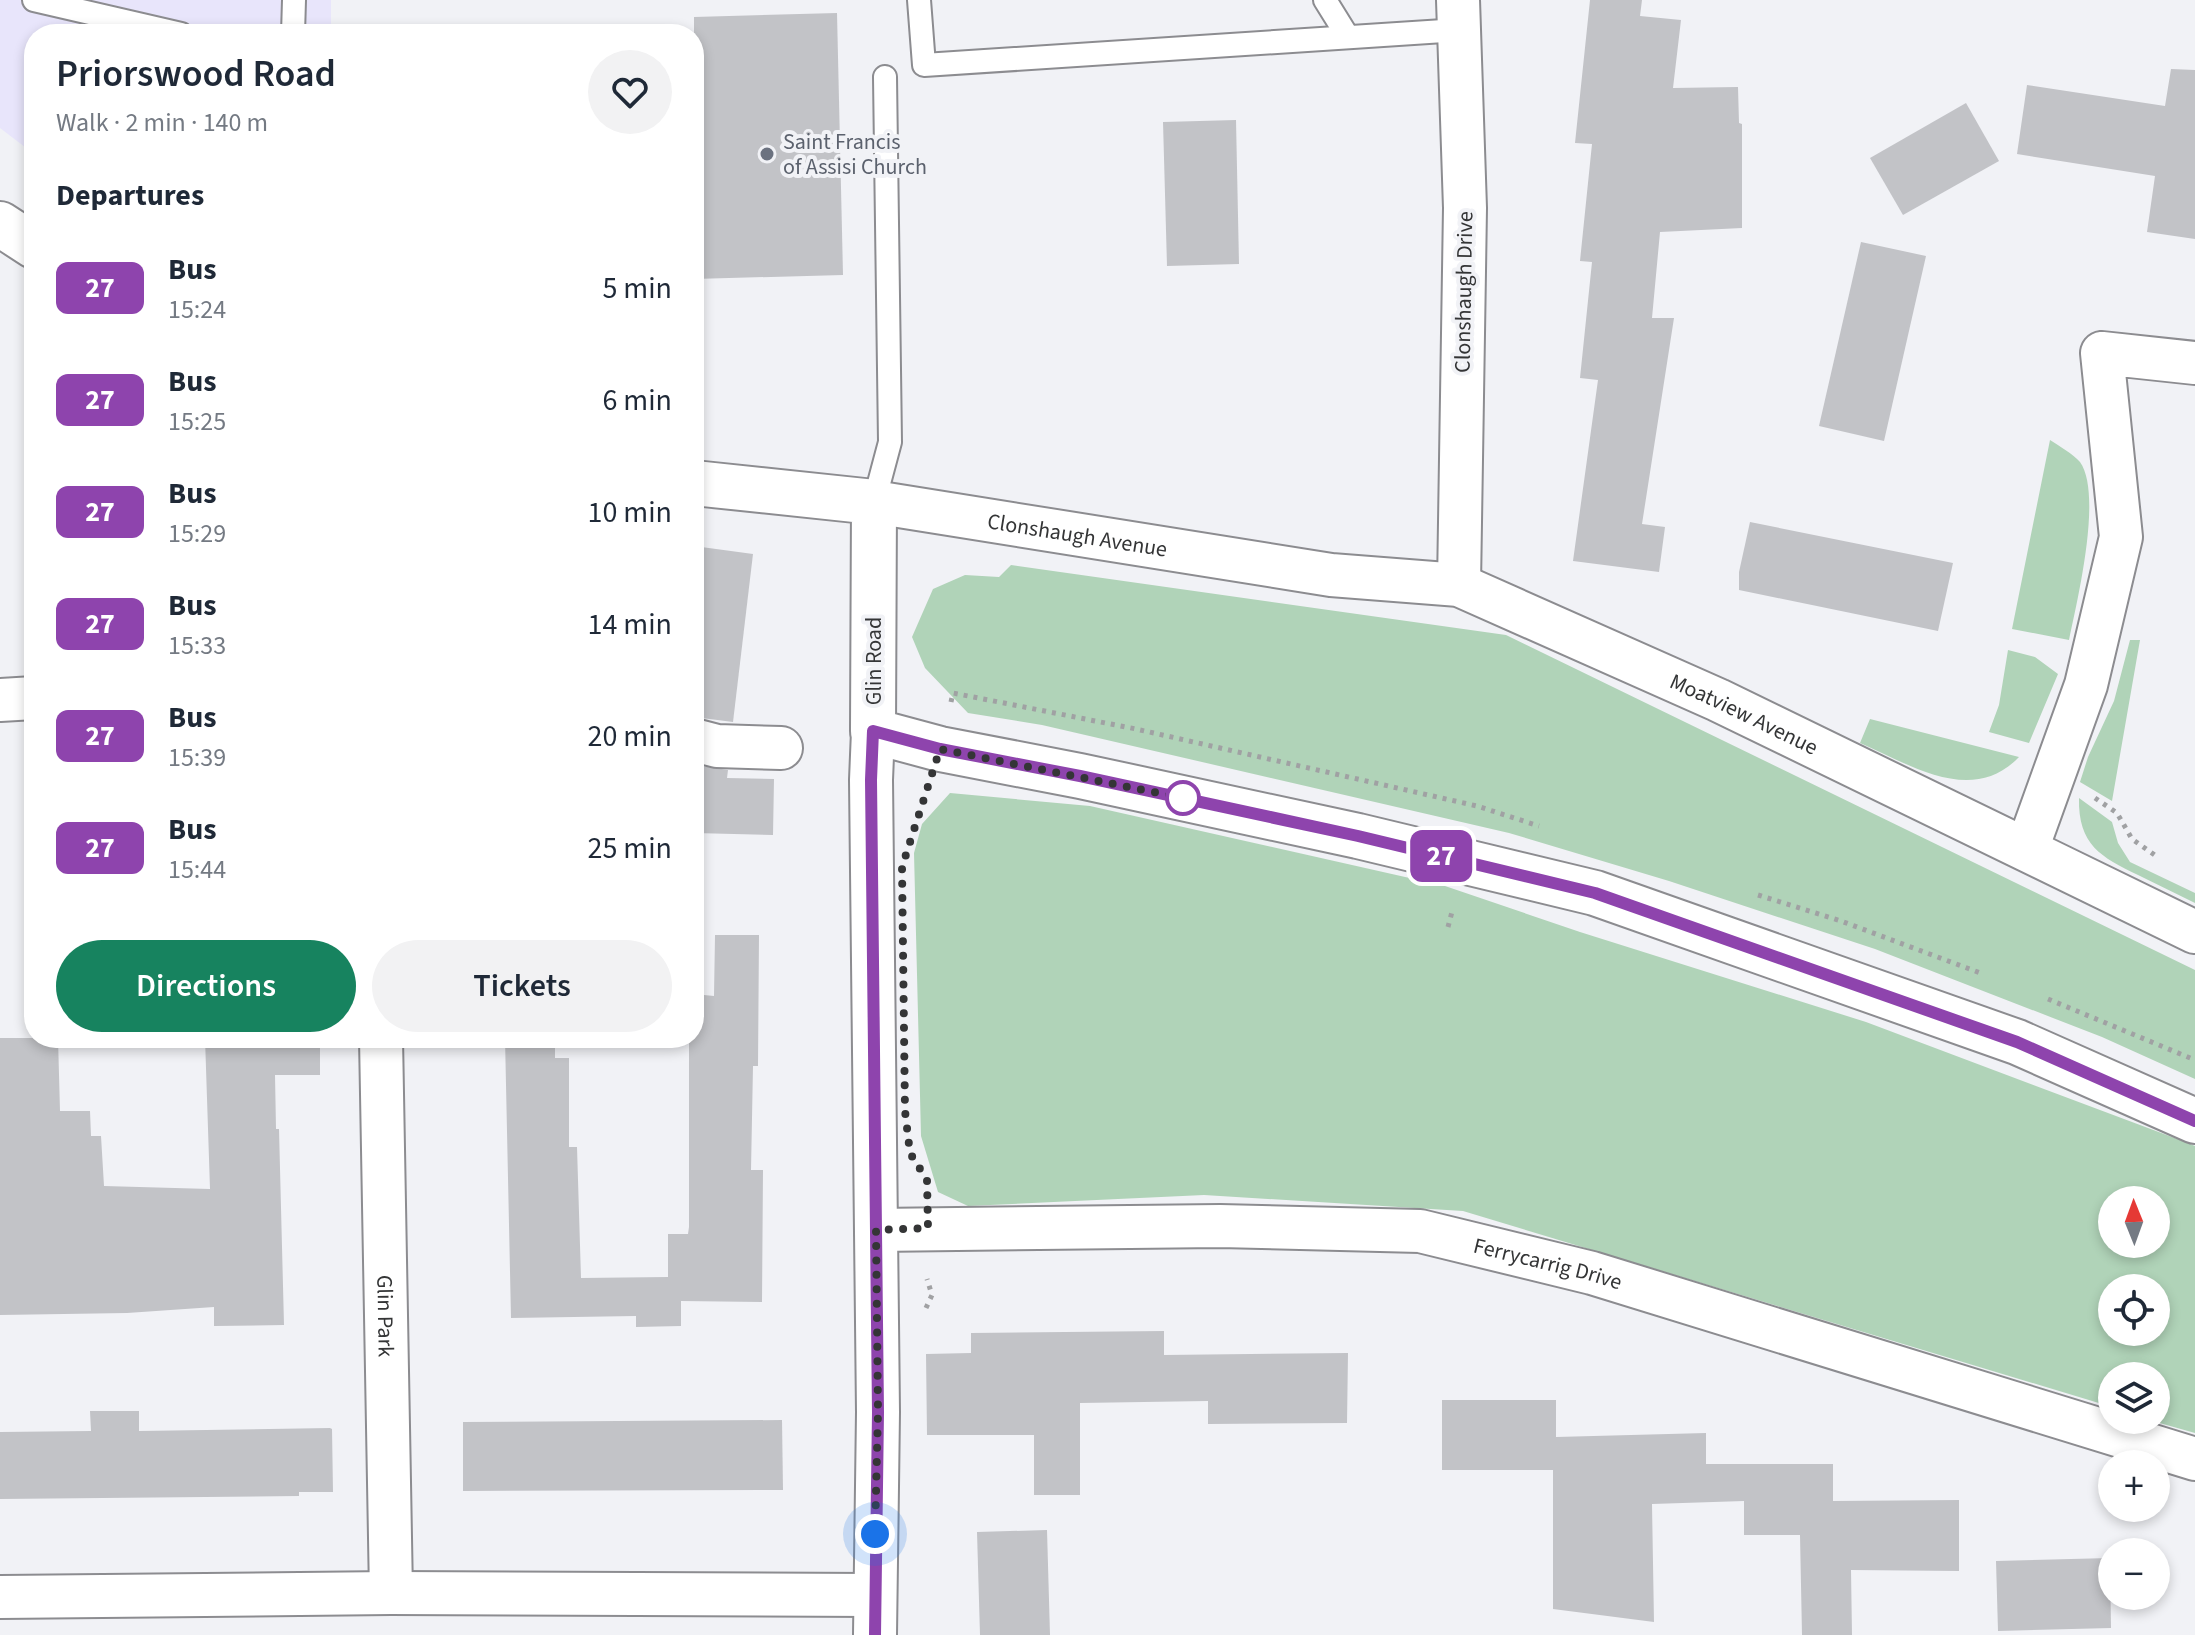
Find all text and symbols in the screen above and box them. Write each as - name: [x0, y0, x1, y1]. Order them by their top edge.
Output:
- text: Priorswood Road: [56, 47, 336, 101]
- button: heart: [588, 50, 672, 134]
- text: Walk · 2 min · 140 m: [56, 104, 268, 141]
- place label: Saint Francis of Assisi Church: [783, 126, 927, 183]
- marker: Saint Francis of Assisi Church: [758, 145, 776, 163]
- text: Departures: [56, 174, 204, 217]
- street label: Clonshaugh Drive: [1447, 211, 1481, 373]
- text: Bus: [168, 248, 216, 291]
- text: 5 min: [602, 267, 672, 310]
- text: 27: [85, 268, 115, 308]
- text: 15:24: [168, 291, 226, 328]
- text: Bus: [168, 360, 216, 403]
- text: 6 min: [602, 379, 672, 422]
- text: 27: [85, 380, 115, 420]
- text: 15:25: [168, 403, 226, 440]
- text: Bus: [168, 472, 216, 515]
- text: 10 min: [588, 491, 672, 534]
- text: 27: [85, 492, 115, 532]
- street label: Clonshaugh Avenue: [985, 505, 1170, 566]
- text: 15:29: [168, 515, 226, 552]
- text: Bus: [168, 584, 216, 627]
- text: 14 min: [588, 603, 672, 646]
- text: 27: [85, 604, 115, 644]
- street label: Glin Road: [858, 617, 890, 705]
- text: 15:33: [168, 627, 226, 664]
- street label: Moatview Avenue: [1665, 666, 1823, 763]
- text: Bus: [168, 696, 216, 739]
- text: 20 min: [588, 715, 672, 758]
- text: 27: [85, 716, 115, 756]
- text: 15:39: [168, 739, 226, 776]
- unlabelled marker: [1166, 781, 1200, 815]
- text: Bus: [168, 808, 216, 851]
- text: 25 min: [588, 827, 672, 870]
- text: 27: [85, 828, 115, 868]
- line badge: 27: [1405, 830, 1477, 882]
- text: 27: [1426, 836, 1456, 876]
- text: 15:44: [168, 851, 226, 888]
- button: Directions: [56, 940, 356, 1032]
- button: Tickets: [372, 940, 672, 1032]
- north arrow: [2098, 1186, 2170, 1258]
- map controls: [2098, 1186, 2170, 1610]
- street label: Ferrycarrig Drive: [1470, 1230, 1626, 1298]
- button: locate: [2098, 1274, 2170, 1346]
- street label: Glin Park: [368, 1275, 402, 1357]
- button: layers: [2098, 1362, 2170, 1434]
- button: +: [2098, 1450, 2170, 1522]
- your location: [855, 1514, 895, 1554]
- button: −: [2098, 1538, 2170, 1610]

